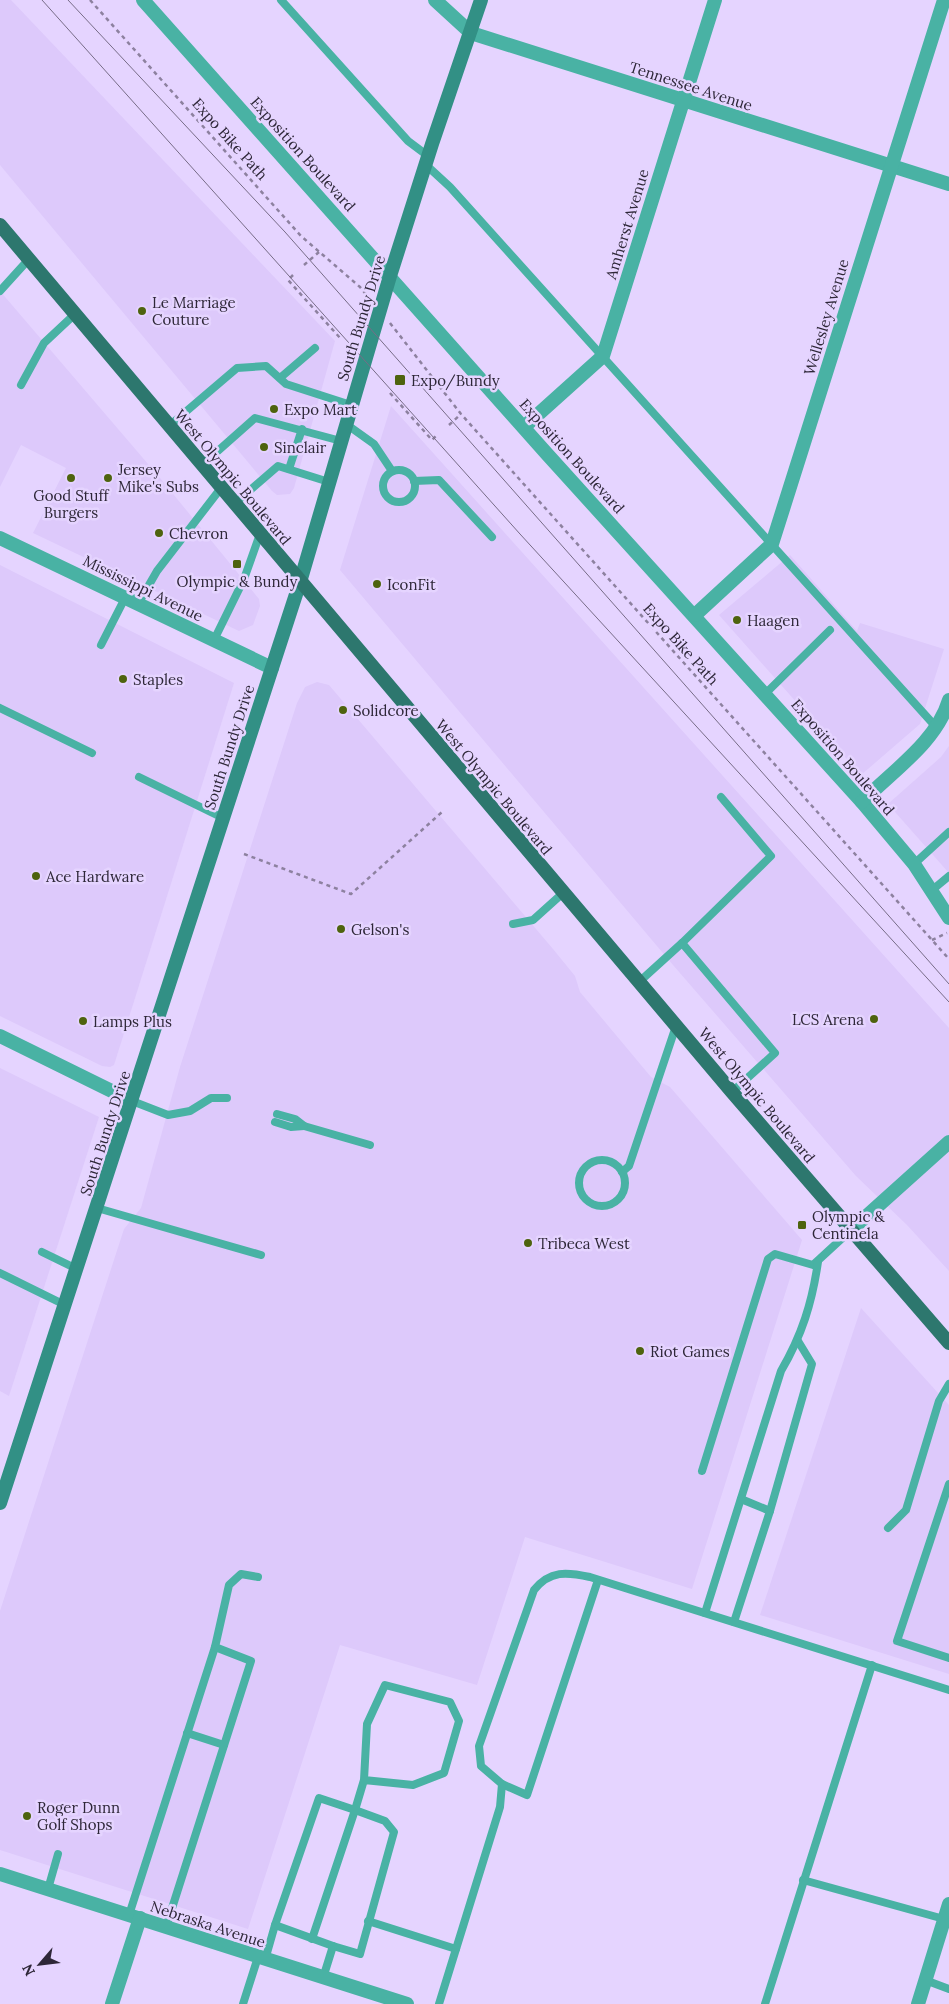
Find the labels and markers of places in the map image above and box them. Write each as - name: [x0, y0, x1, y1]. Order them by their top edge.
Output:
- place label: Le Marriage Couture: [152, 293, 236, 329]
- marker: Le Marriage Couture: [136, 305, 148, 317]
- place label: Expo/Bundy: [411, 371, 500, 391]
- marker: Expo/Bundy: [393, 373, 407, 387]
- place label: Expo Mart: [284, 400, 357, 419]
- marker: Expo Mart: [268, 403, 280, 415]
- place label: Sinclair: [274, 438, 327, 457]
- marker: Sinclair: [258, 441, 270, 453]
- place label: Jersey Mike's Subs: [117, 460, 199, 496]
- marker: Good Stuff Burgers: [65, 472, 77, 484]
- marker: Jersey Mike's Subs: [102, 472, 114, 484]
- place label: Good Stuff Burgers: [33, 486, 110, 522]
- place label: Chevron: [169, 524, 228, 543]
- marker: Chevron: [153, 527, 165, 539]
- marker: Olympic & Bundy: [231, 558, 243, 570]
- place label: Olympic & Bundy: [177, 572, 297, 591]
- place label: IconFit: [387, 575, 436, 594]
- marker: IconFit: [371, 578, 383, 590]
- place label: Haagen: [747, 611, 800, 630]
- marker: Haagen: [731, 614, 743, 626]
- place label: Staples: [133, 670, 183, 689]
- marker: Staples: [117, 673, 129, 685]
- place label: Solidcore: [353, 701, 419, 720]
- marker: Solidcore: [337, 704, 349, 716]
- place label: Ace Hardware: [45, 867, 144, 886]
- marker: Ace Hardware: [30, 870, 42, 882]
- place label: Gelson's: [351, 920, 409, 939]
- marker: Gelson's: [335, 923, 347, 935]
- place label: LCS Arena: [792, 1010, 864, 1029]
- place label: Lamps Plus: [93, 1012, 172, 1031]
- marker: LCS Arena: [868, 1013, 880, 1025]
- marker: Lamps Plus: [77, 1015, 89, 1027]
- place label: Olympic & Centinela: [812, 1207, 885, 1243]
- marker: Olympic & Centinela: [796, 1219, 808, 1231]
- place label: Tribeca West: [538, 1234, 630, 1253]
- marker: Tribeca West: [522, 1237, 534, 1249]
- place label: Riot Games: [650, 1342, 730, 1361]
- marker: Riot Games: [634, 1345, 646, 1357]
- place label: Roger Dunn Golf Shops: [37, 1798, 120, 1834]
- marker: Roger Dunn Golf Shops: [21, 1810, 33, 1822]

